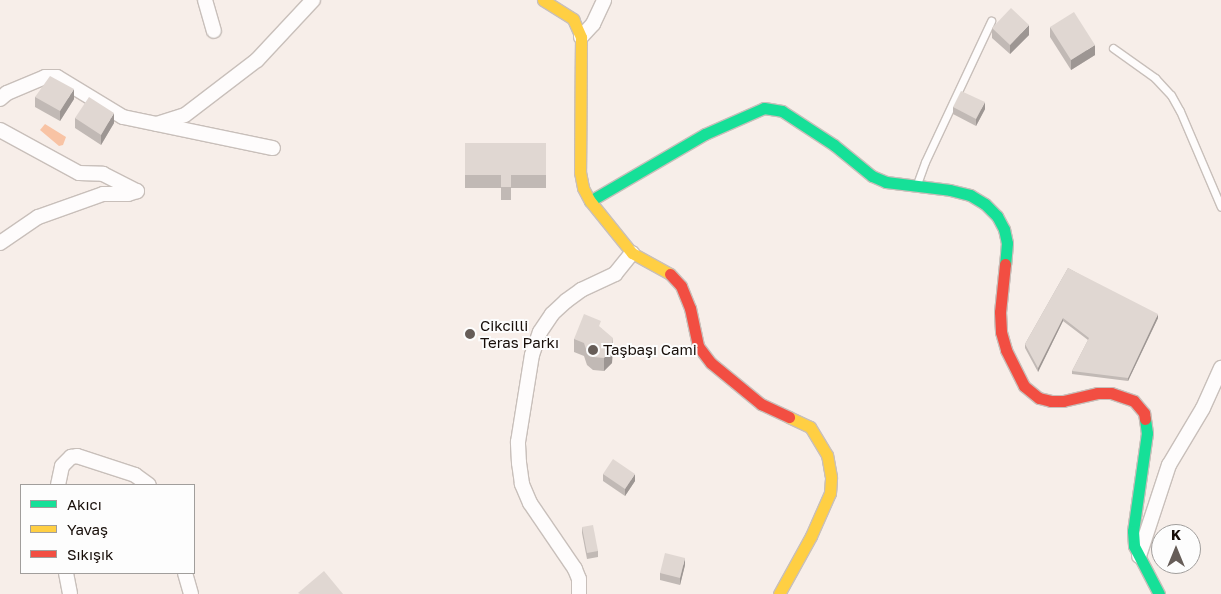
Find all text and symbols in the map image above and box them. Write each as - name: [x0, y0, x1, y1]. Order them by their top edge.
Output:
- place label: Cikcilli Teras Parkı: [480, 316, 559, 351]
- marker: Cikcilli Teras Parkı: [464, 328, 476, 340]
- place label: Taşbaşı Cami: [603, 341, 697, 359]
- marker: Taşbaşı Cami: [587, 344, 599, 356]
- legend: [20, 484, 195, 574]
- text: Akıcı: [67, 495, 102, 513]
- text: Yavaş: [67, 520, 108, 538]
- north arrow: [1151, 524, 1201, 574]
- text: K: [1171, 526, 1181, 543]
- text: Sıkışık: [67, 545, 114, 563]

